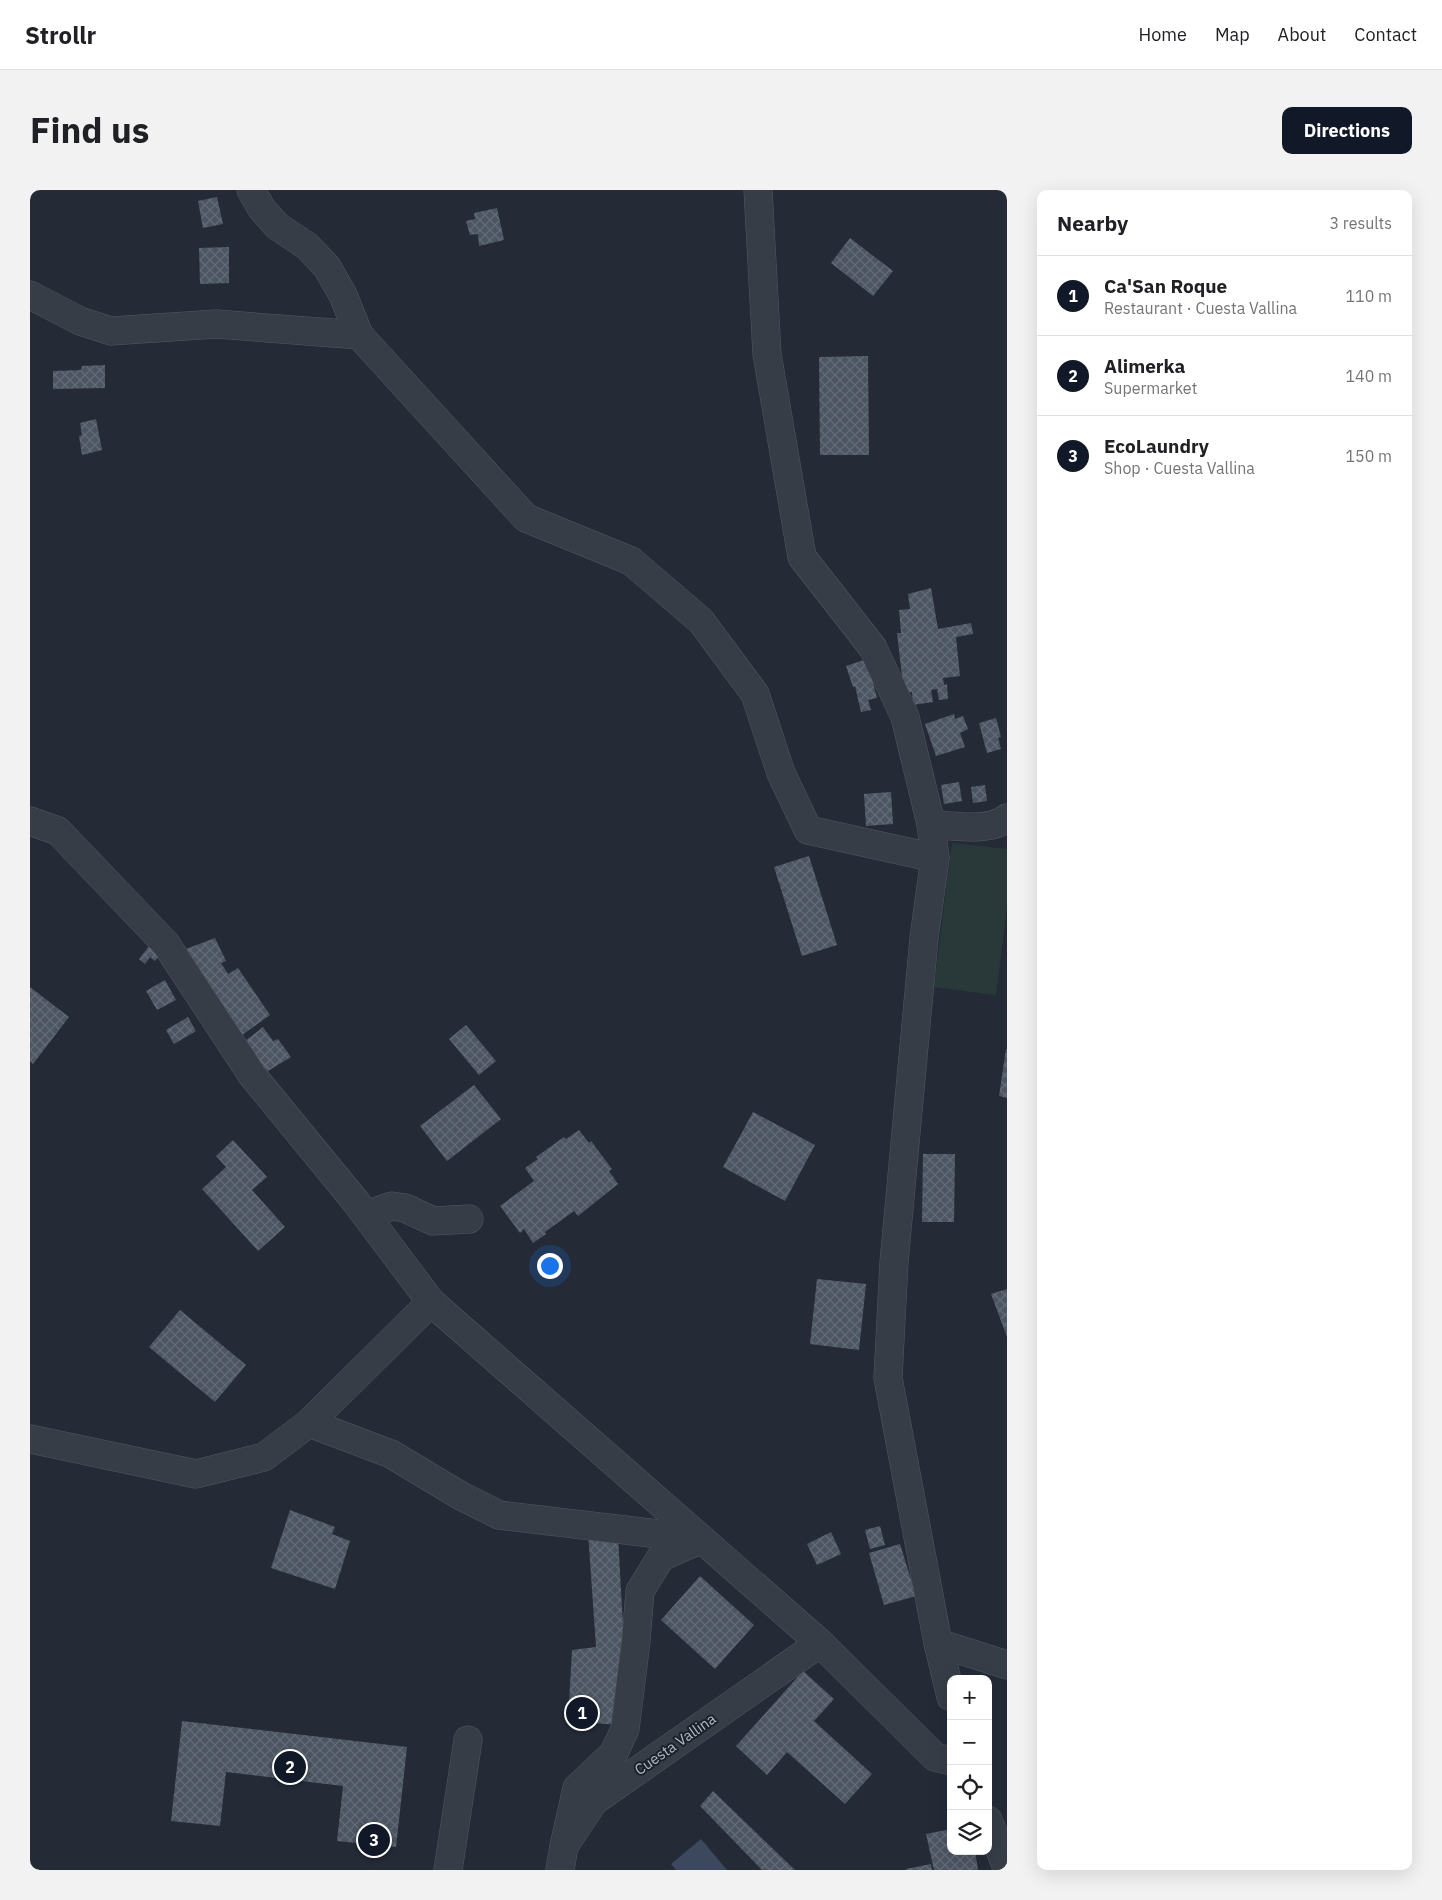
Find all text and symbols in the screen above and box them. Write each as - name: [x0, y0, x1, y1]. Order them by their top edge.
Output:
- text: Strollr: [25, 19, 96, 51]
- text: Home: [1139, 23, 1187, 46]
- text: Map: [1215, 23, 1250, 46]
- text: About: [1278, 23, 1326, 46]
- text: Contact: [1354, 23, 1417, 46]
- text: Find us: [30, 107, 149, 153]
- button: Directions: [1282, 107, 1412, 154]
- text: Nearby: [1057, 209, 1128, 237]
- text: 3 results: [1329, 213, 1392, 233]
- text: Ca'San Roque: [1104, 274, 1227, 298]
- text: 1: [1068, 286, 1078, 306]
- text: 110 m: [1345, 286, 1392, 306]
- text: Restaurant · Cuesta Vallina: [1104, 298, 1297, 318]
- text: Alimerka: [1104, 354, 1185, 378]
- text: 2: [1068, 366, 1078, 386]
- text: 140 m: [1345, 366, 1392, 386]
- text: Supermarket: [1104, 378, 1197, 398]
- text: EcoLaundry: [1104, 434, 1209, 458]
- text: 3: [1068, 446, 1078, 466]
- text: 150 m: [1345, 446, 1392, 466]
- text: Shop · Cuesta Vallina: [1104, 458, 1255, 478]
- your location: [537, 1253, 563, 1279]
- map controls: [947, 1675, 992, 1855]
- button: +: [947, 1675, 992, 1720]
- pin: 1: [566, 1694, 598, 1732]
- street label: Cuesta Vallina: [631, 1709, 719, 1779]
- button: −: [947, 1720, 992, 1765]
- pin: 2: [274, 1748, 306, 1786]
- button: locate: [947, 1765, 992, 1810]
- button: layers: [947, 1810, 992, 1855]
- pin: 3: [358, 1821, 390, 1859]

